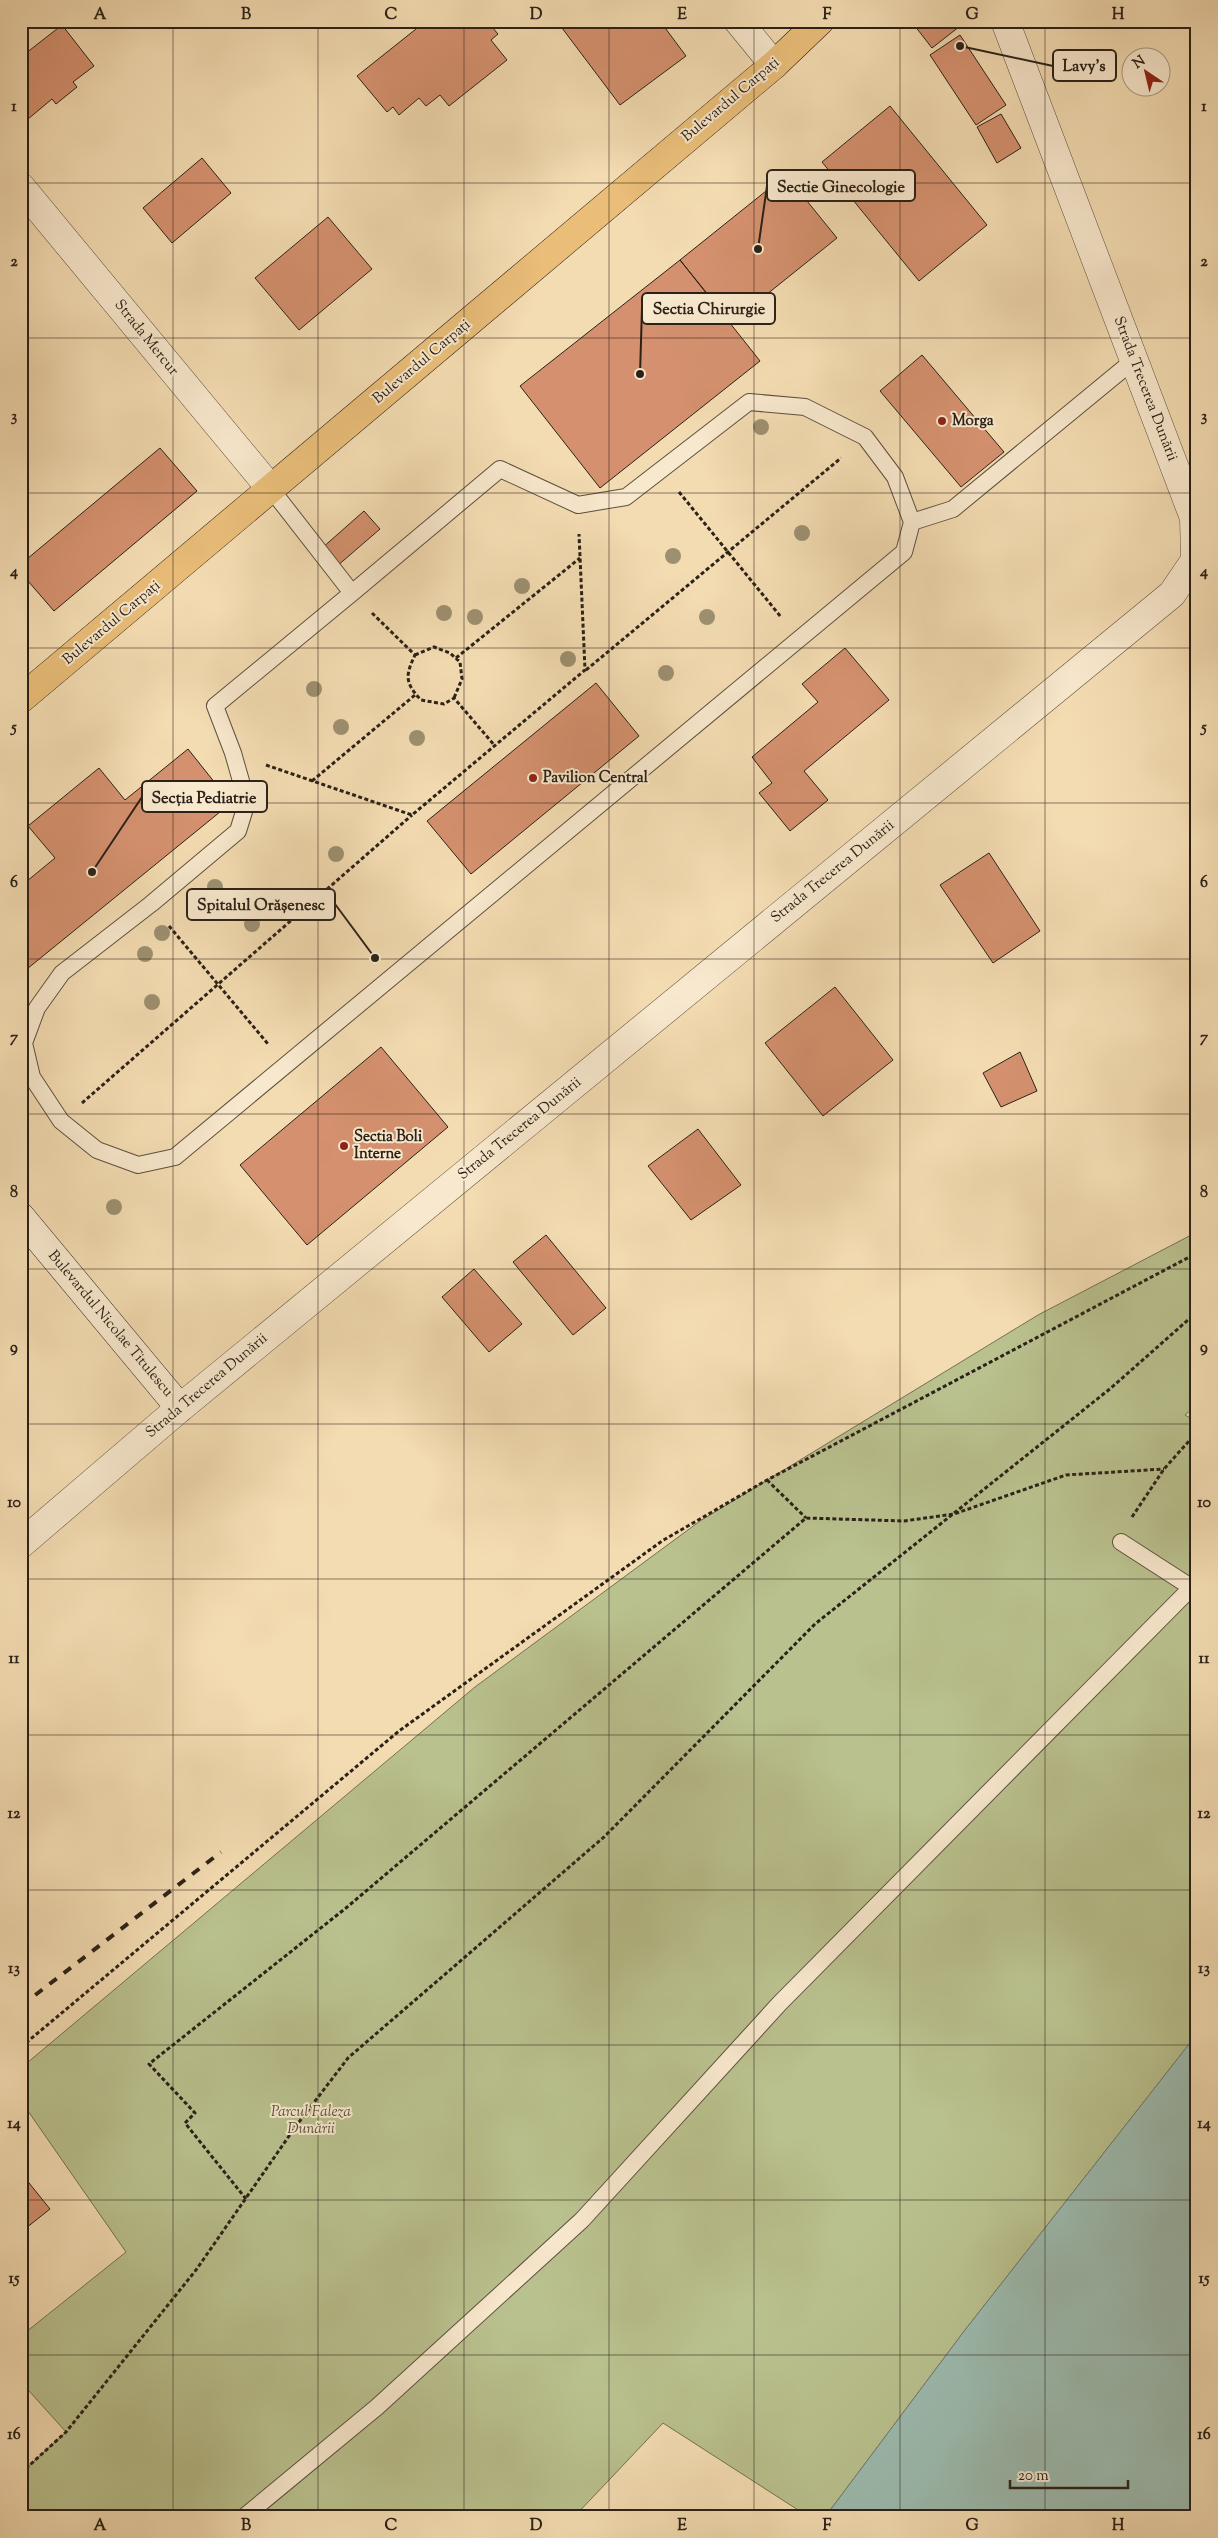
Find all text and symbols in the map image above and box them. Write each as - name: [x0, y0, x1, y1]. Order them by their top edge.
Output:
- text: A: [94, 4, 107, 27]
- text: B: [241, 4, 251, 27]
- text: C: [385, 4, 398, 27]
- text: D: [530, 4, 543, 27]
- text: E: [677, 4, 687, 27]
- text: F: [823, 4, 832, 27]
- text: G: [965, 4, 979, 27]
- text: H: [1112, 4, 1125, 27]
- north arrow: [1120, 48, 1170, 98]
- callout: Lavy's: [1053, 50, 1116, 81]
- text: N: [1129, 52, 1150, 74]
- street label: Bulevardul Carpați: [677, 53, 785, 147]
- text: Lavy's: [1062, 56, 1106, 79]
- text: 1: [11, 96, 17, 119]
- text: 1: [1201, 96, 1207, 119]
- callout: Sectie Ginecologie: [767, 170, 915, 201]
- text: Sectie Ginecologie: [777, 177, 906, 200]
- text: 2: [10, 251, 18, 274]
- text: 2: [1200, 251, 1208, 274]
- callout: Sectia Chirurgie: [642, 293, 775, 324]
- street label: Strada Mercur: [109, 296, 183, 381]
- text: Sectia Chirurgie: [653, 299, 766, 322]
- street label: Strada Trecerea Dunării: [1108, 314, 1182, 464]
- street label: Bulevardul Carpați: [368, 315, 476, 409]
- text: 3: [11, 406, 18, 429]
- text: 3: [1201, 406, 1208, 429]
- place label: Morga: [952, 411, 994, 432]
- marker: Morga: [936, 415, 948, 427]
- text: 4: [9, 561, 18, 584]
- text: 4: [1199, 561, 1208, 584]
- street label: Bulevardul Carpați: [58, 576, 166, 670]
- text: 5: [9, 717, 17, 740]
- text: 5: [1199, 717, 1207, 740]
- place label: Pavilion Central: [543, 768, 649, 789]
- marker: Pavilion Central: [527, 772, 539, 784]
- callout: Secția Pediatrie: [142, 781, 267, 812]
- text: Secția Pediatrie: [152, 788, 257, 811]
- street label: Strada Trecerea Dunării: [767, 816, 899, 928]
- text: 6: [10, 872, 18, 895]
- text: 6: [1200, 872, 1208, 895]
- callout: Spitalul Orășenesc: [187, 889, 335, 920]
- text: Spitalul Orășenesc: [197, 895, 326, 918]
- text: 7: [10, 1027, 19, 1050]
- text: 7: [1200, 1027, 1209, 1050]
- street label: Strada Trecerea Dunării: [454, 1073, 586, 1185]
- place label: Sectia Boli Interne: [354, 1127, 423, 1165]
- marker: Sectia Boli Interne: [338, 1140, 350, 1152]
- text: 8: [10, 1182, 18, 1205]
- text: 8: [1200, 1182, 1208, 1205]
- street label: Bulevardul Nicolae Titulescu: [42, 1246, 178, 1402]
- street label: Strada Trecerea Dunării: [141, 1329, 273, 1443]
- text: 9: [10, 1337, 18, 1360]
- text: 9: [1200, 1337, 1208, 1360]
- text: 10: [7, 1492, 21, 1515]
- text: 10: [1197, 1492, 1211, 1515]
- text: 11: [9, 1648, 20, 1671]
- text: 11: [1199, 1648, 1210, 1671]
- text: 12: [8, 1803, 21, 1826]
- text: 12: [1198, 1803, 1211, 1826]
- text: 13: [8, 1958, 20, 1981]
- text: 13: [1198, 1958, 1210, 1981]
- park label: Parcul Faleza Dunării: [271, 2102, 351, 2140]
- text: 14: [7, 2113, 21, 2136]
- text: 14: [1197, 2113, 1211, 2136]
- text: 15: [9, 2268, 20, 2291]
- text: 15: [1199, 2268, 1210, 2291]
- text: 16: [7, 2424, 21, 2447]
- text: 16: [1197, 2424, 1211, 2447]
- scale bar: [1010, 2458, 1128, 2490]
- text: 20 m: [1018, 2466, 1049, 2487]
- text: A: [94, 2515, 107, 2538]
- text: B: [241, 2515, 251, 2538]
- text: C: [385, 2515, 398, 2538]
- text: D: [530, 2515, 543, 2538]
- text: E: [677, 2515, 687, 2538]
- text: F: [823, 2515, 832, 2538]
- text: G: [965, 2515, 979, 2538]
- text: H: [1112, 2515, 1125, 2538]

